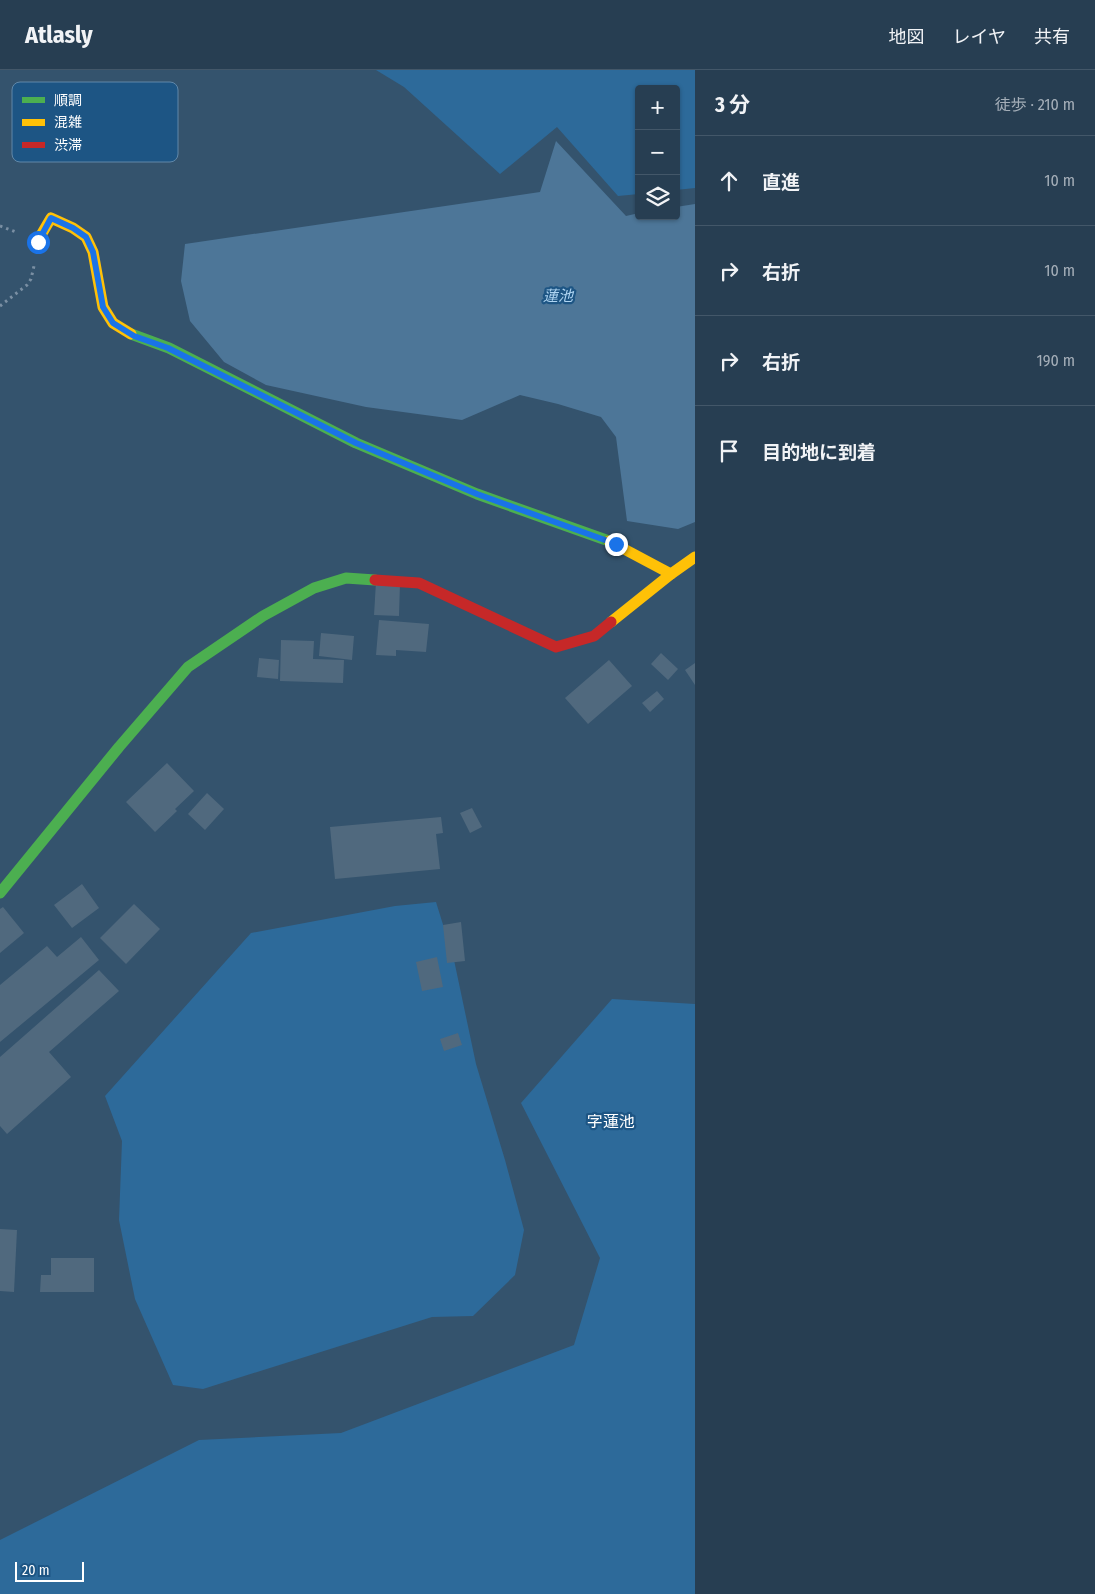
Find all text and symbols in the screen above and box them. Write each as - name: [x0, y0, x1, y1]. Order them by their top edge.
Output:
- text: Atlasly: [25, 21, 93, 49]
- text: 地図: [889, 26, 925, 48]
- text: レイヤ: [953, 26, 1006, 48]
- text: 共有: [1034, 26, 1070, 48]
- legend: [12, 82, 178, 162]
- map controls: [635, 85, 680, 220]
- button: +: [635, 85, 680, 130]
- text: 順調: [54, 92, 82, 109]
- text: 3 分: [715, 92, 750, 118]
- text: 徒歩 · 210 m: [995, 95, 1075, 114]
- text: 混雑: [54, 114, 82, 131]
- button: −: [635, 130, 680, 175]
- text: 渋滞: [54, 137, 82, 154]
- icon: ahead: [715, 167, 743, 195]
- text: 直進: [762, 171, 800, 194]
- text: 10 m: [1044, 171, 1075, 190]
- button: layers: [635, 175, 680, 220]
- route start: [27, 231, 50, 254]
- icon: right: [715, 257, 743, 285]
- text: 右折: [762, 261, 800, 284]
- text: 10 m: [1044, 261, 1075, 280]
- water label: 蓮池: [543, 287, 575, 305]
- icon: right: [715, 347, 743, 375]
- text: 右折: [762, 351, 800, 374]
- text: 190 m: [1037, 351, 1075, 370]
- icon: arrive: [715, 437, 743, 465]
- text: 目的地に到着: [762, 441, 876, 464]
- route end: [605, 533, 628, 556]
- district label: 字蓮池: [587, 1112, 635, 1131]
- scale bar: [15, 1559, 84, 1582]
- text: 20 m: [22, 1562, 50, 1579]

